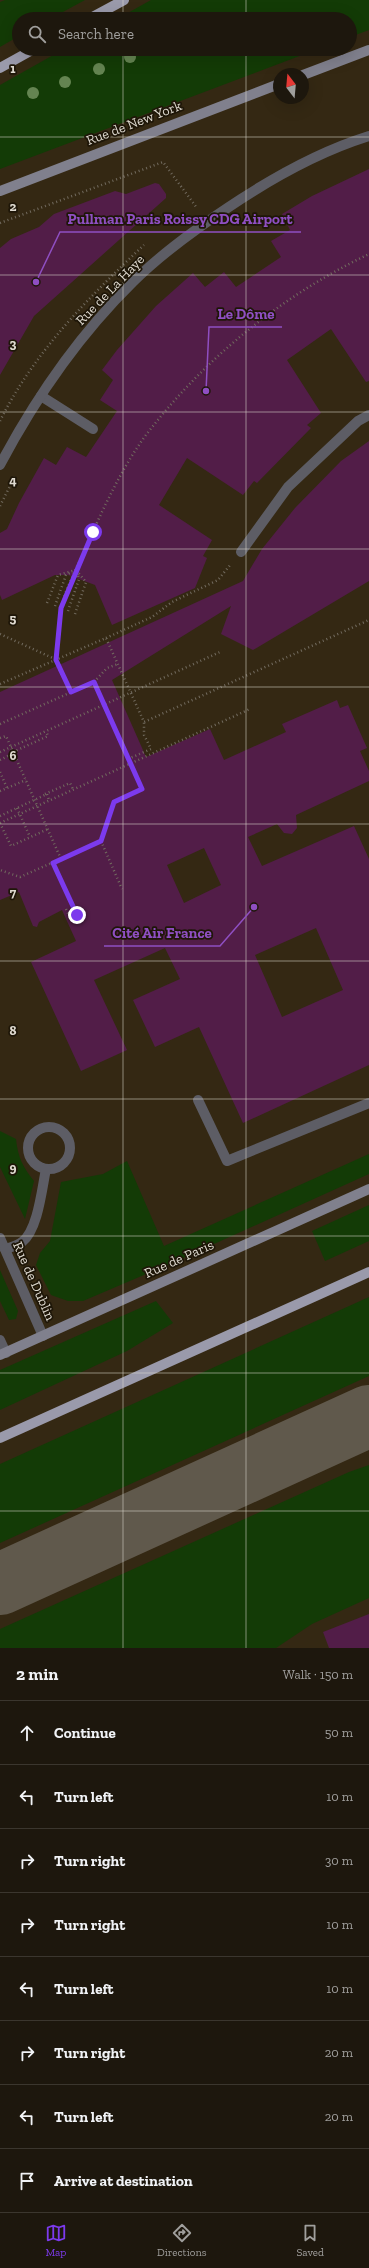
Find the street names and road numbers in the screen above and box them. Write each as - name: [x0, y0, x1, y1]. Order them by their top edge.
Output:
- street label: Rue de New York: [84, 97, 185, 149]
- street label: Rue de La Haye: [72, 251, 148, 329]
- street label: Rue de Paris: [142, 1236, 216, 1282]
- street label: Rue de Dublin: [9, 1239, 59, 1323]

